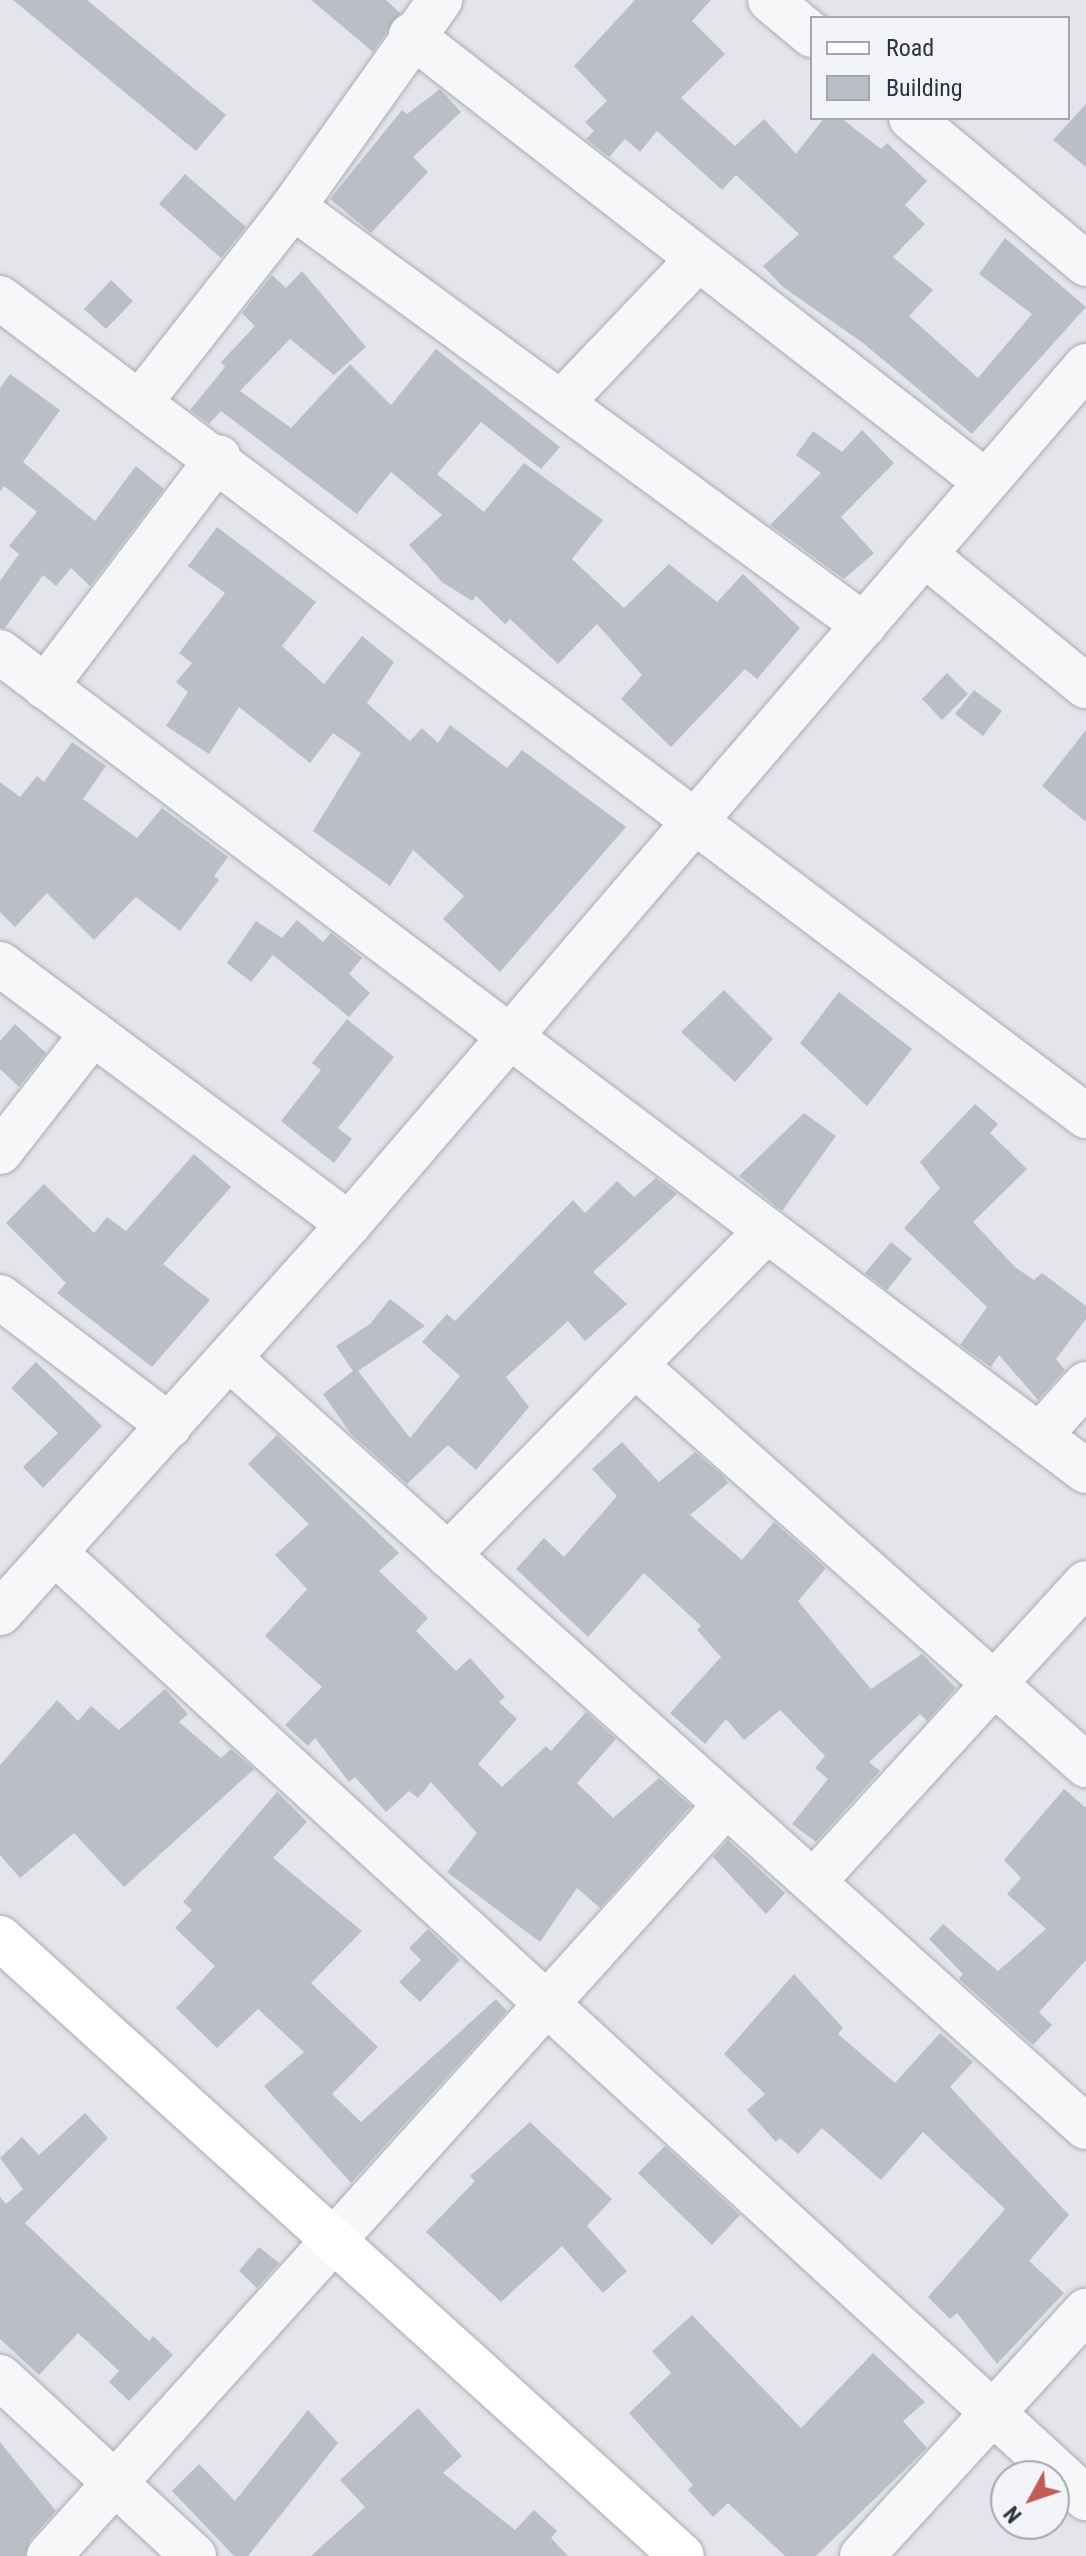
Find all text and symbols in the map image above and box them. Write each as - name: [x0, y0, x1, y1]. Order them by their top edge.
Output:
- legend: [810, 16, 1070, 120]
- text: Road: [886, 34, 934, 62]
- text: Building: [886, 74, 963, 102]
- north arrow: [990, 2460, 1070, 2540]
- text: N: [999, 2501, 1027, 2528]

